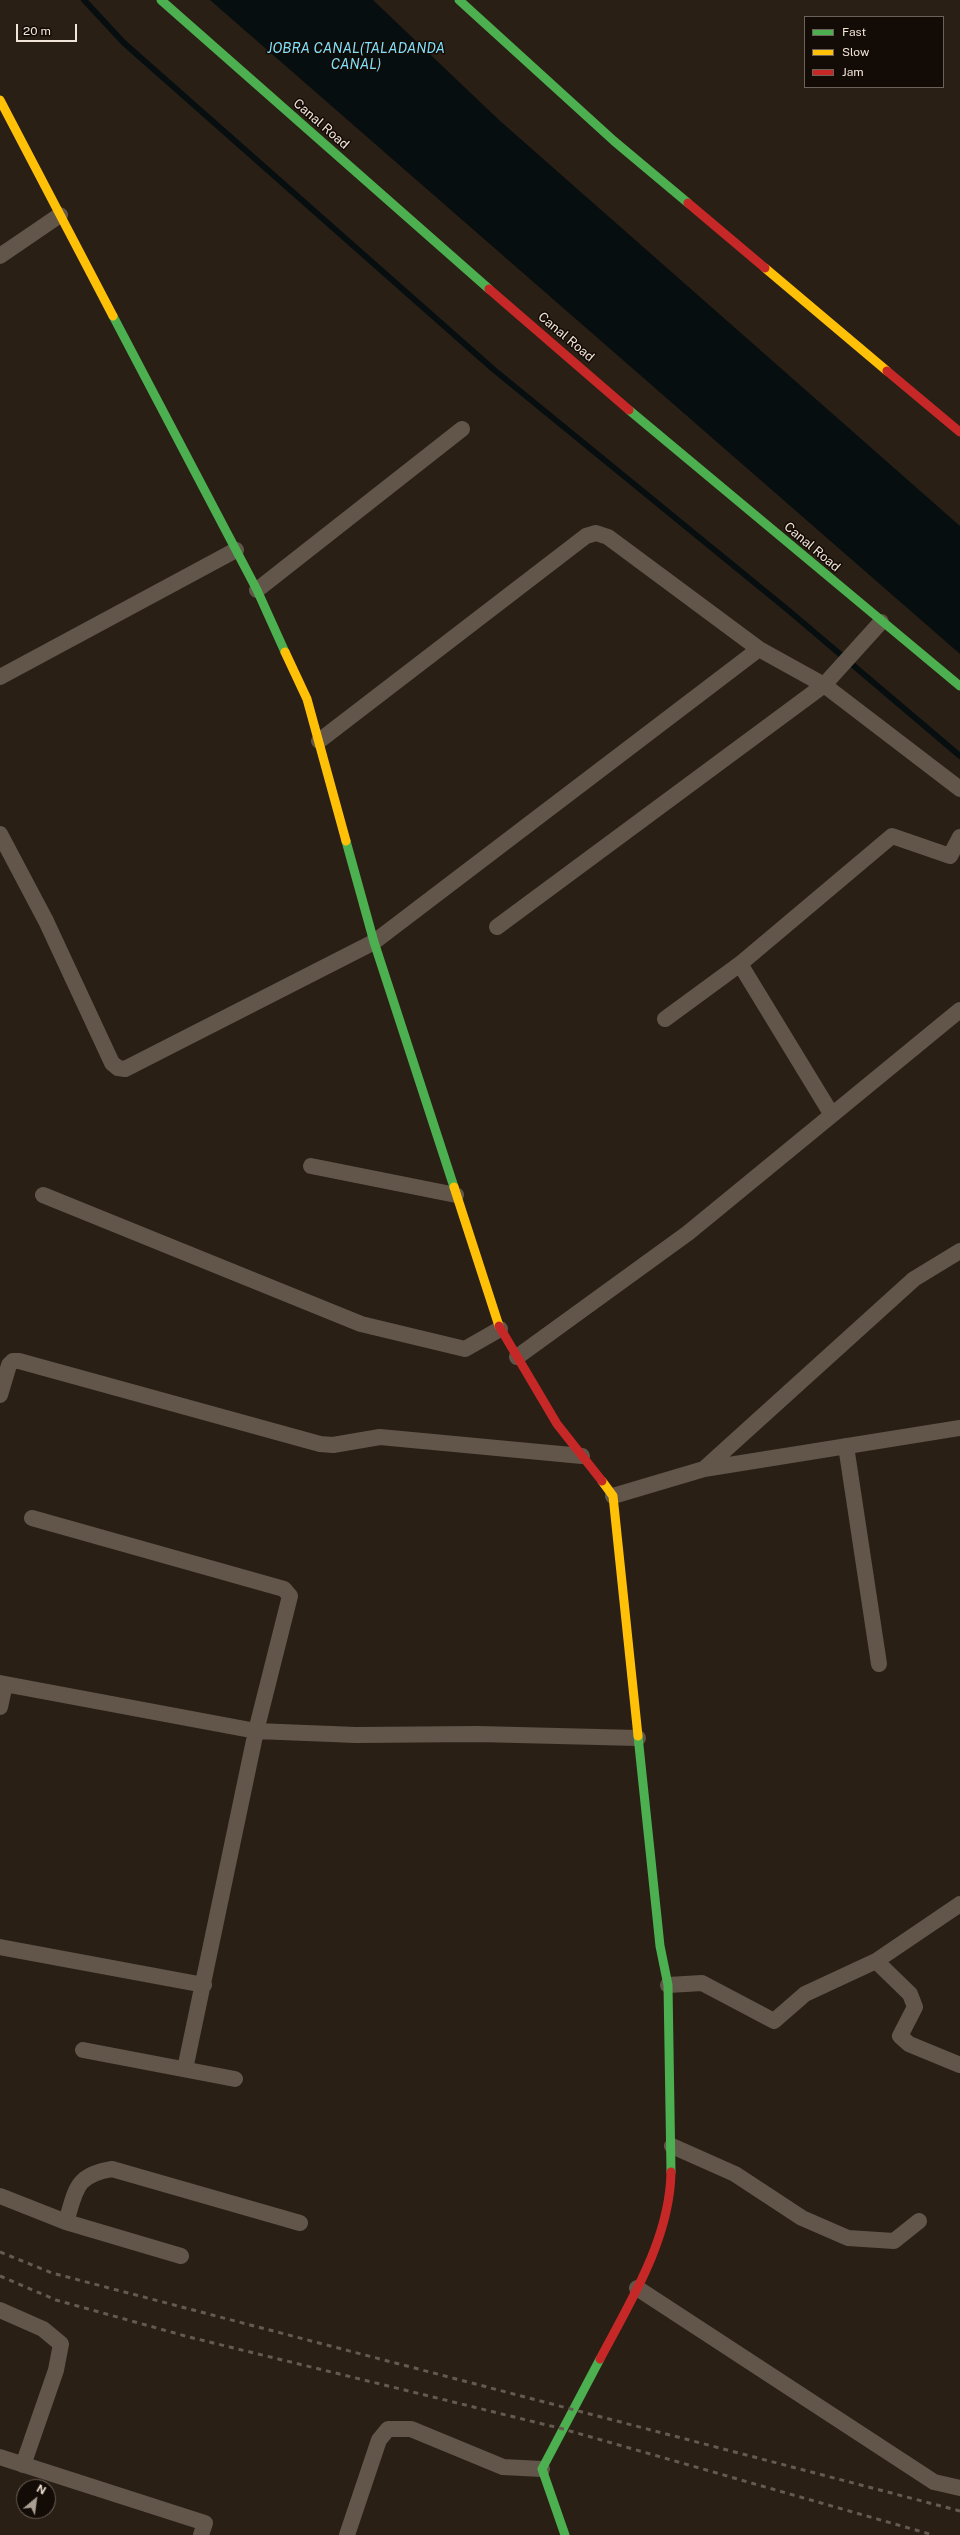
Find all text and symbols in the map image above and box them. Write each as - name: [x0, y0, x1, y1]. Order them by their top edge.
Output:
- scale bar: [18, 16, 79, 42]
- legend: [804, 16, 944, 88]
- text: 20 m: [23, 24, 51, 38]
- text: Fast: [842, 25, 866, 39]
- water label: JOBRA CANAL(TALADANDA CANAL): [267, 41, 445, 74]
- text: Slow: [842, 45, 869, 59]
- text: Jam: [842, 65, 864, 79]
- street label: Canal Road: [290, 96, 352, 152]
- street label: Canal Road: [535, 309, 597, 365]
- street label: Canal Road: [781, 519, 843, 575]
- north arrow: [16, 2479, 56, 2519]
- text: N: [35, 2482, 48, 2497]

